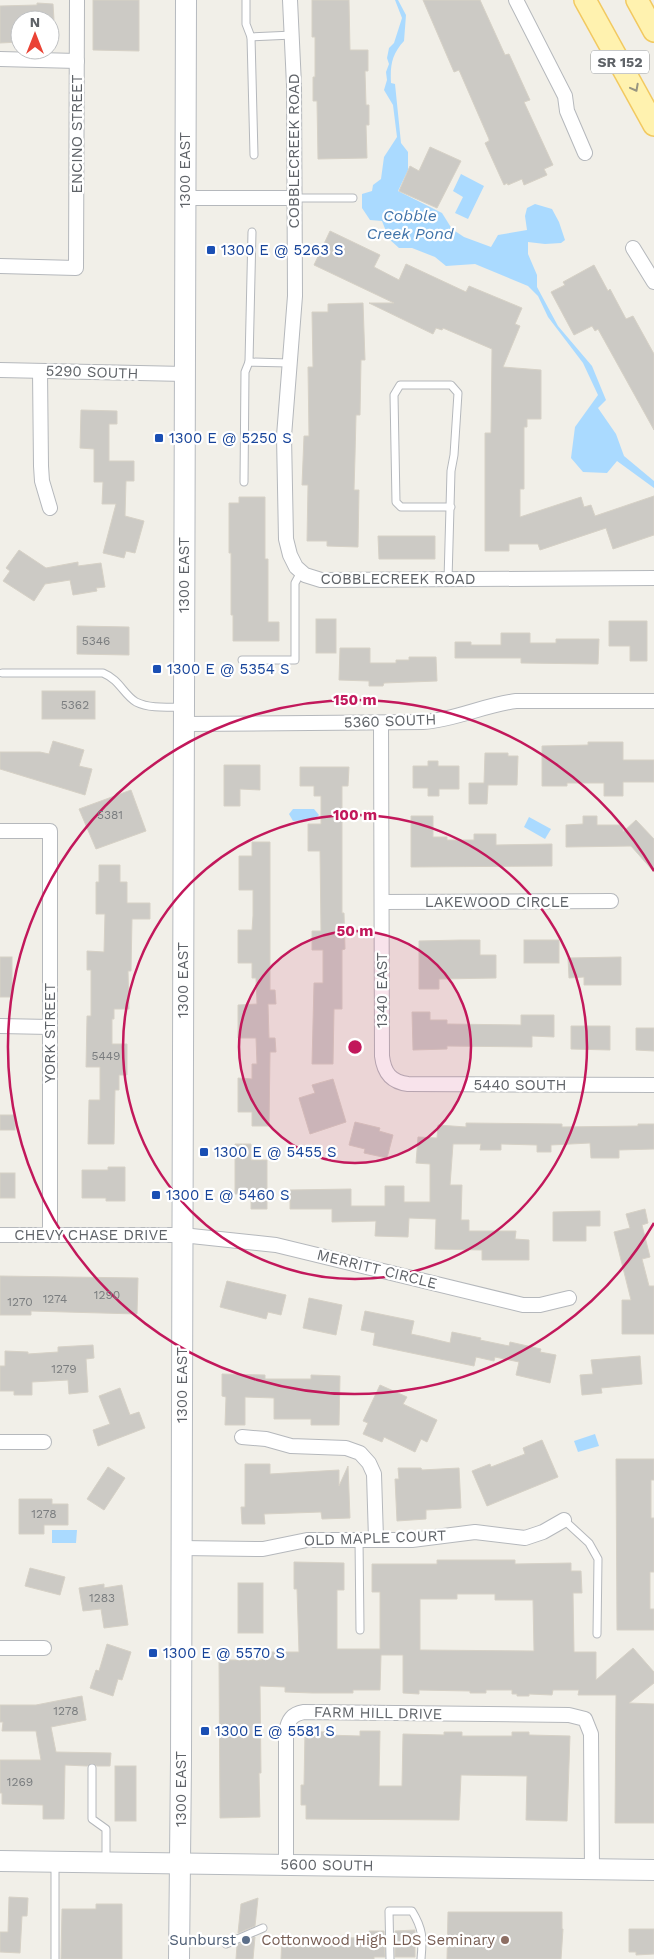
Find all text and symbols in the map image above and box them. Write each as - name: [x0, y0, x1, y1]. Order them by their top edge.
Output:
- north arrow: [10, 10, 60, 60]
- text: N: [30, 14, 40, 30]
- road number: SR 152: [591, 51, 649, 74]
- street label: COBBLECREEK ROAD: [285, 73, 303, 229]
- street label: ENCINO STREET: [68, 74, 86, 194]
- one-way arrow: [628, 83, 638, 92]
- street label: 1300 EAST: [176, 132, 194, 208]
- water label: Cobble Creek Pond: [366, 206, 455, 243]
- place label: 1300 E @ 5263 S: [221, 241, 344, 259]
- marker: 1300 E @ 5263 S: [205, 244, 217, 256]
- street label: 5290 SOUTH: [45, 361, 139, 383]
- place label: 1300 E @ 5250 S: [169, 429, 292, 447]
- marker: 1300 E @ 5250 S: [153, 432, 165, 444]
- street label: 1300 EAST: [175, 537, 193, 613]
- street label: COBBLECREEK ROAD: [320, 570, 476, 588]
- house number: 5346: [82, 634, 110, 648]
- place label: 1300 E @ 5354 S: [167, 660, 290, 678]
- marker: 1300 E @ 5354 S: [151, 663, 163, 675]
- text: 150 m: [333, 691, 377, 709]
- house number: 5362: [61, 698, 89, 712]
- street label: 5360 SOUTH: [343, 710, 437, 732]
- text: 100 m: [333, 806, 377, 824]
- house number: 5381: [97, 808, 123, 822]
- street label: LAKEWOOD CIRCLE: [425, 893, 569, 911]
- text: 50 m: [337, 922, 373, 940]
- street label: 1300 EAST: [174, 942, 192, 1018]
- street label: 1340 EAST: [373, 952, 391, 1028]
- street label: YORK STREET: [41, 983, 59, 1083]
- centre of rings: [346, 1038, 364, 1056]
- house number: 5449: [91, 1049, 121, 1063]
- street label: 5440 SOUTH: [473, 1076, 567, 1094]
- place label: 1300 E @ 5455 S: [214, 1143, 337, 1161]
- marker: 1300 E @ 5455 S: [198, 1146, 210, 1158]
- place label: 1300 E @ 5460 S: [166, 1186, 290, 1204]
- marker: 1300 E @ 5460 S: [150, 1189, 162, 1201]
- street label: CHEVY CHASE DRIVE: [14, 1226, 168, 1244]
- street label: MERRITT CIRCLE: [315, 1245, 439, 1293]
- house number: 1290: [94, 1288, 120, 1302]
- house number: 1274: [43, 1292, 67, 1306]
- house number: 1270: [7, 1295, 33, 1309]
- street label: 1300 EAST: [173, 1347, 191, 1423]
- house number: 1279: [51, 1362, 77, 1376]
- house number: 1278: [31, 1507, 57, 1521]
- street label: OLD MAPLE COURT: [303, 1527, 447, 1549]
- house number: 1283: [89, 1591, 115, 1605]
- place label: 1300 E @ 5570 S: [163, 1644, 285, 1662]
- marker: 1300 E @ 5570 S: [147, 1647, 159, 1659]
- street label: FARM HILL DRIVE: [314, 1703, 442, 1723]
- house number: 1278: [53, 1704, 79, 1718]
- place label: 1300 E @ 5581 S: [215, 1722, 335, 1740]
- marker: 1300 E @ 5581 S: [199, 1725, 211, 1737]
- street label: 1300 EAST: [172, 1751, 190, 1827]
- house number: 1269: [7, 1775, 33, 1789]
- street label: 5600 SOUTH: [280, 1855, 374, 1875]
- place label: Sunburst: [169, 1931, 237, 1949]
- place label: Cottonwood High LDS Seminary: [261, 1931, 495, 1949]
- marker: Sunburst: [240, 1934, 252, 1946]
- marker: Cottonwood High LDS Seminary: [499, 1934, 511, 1946]

